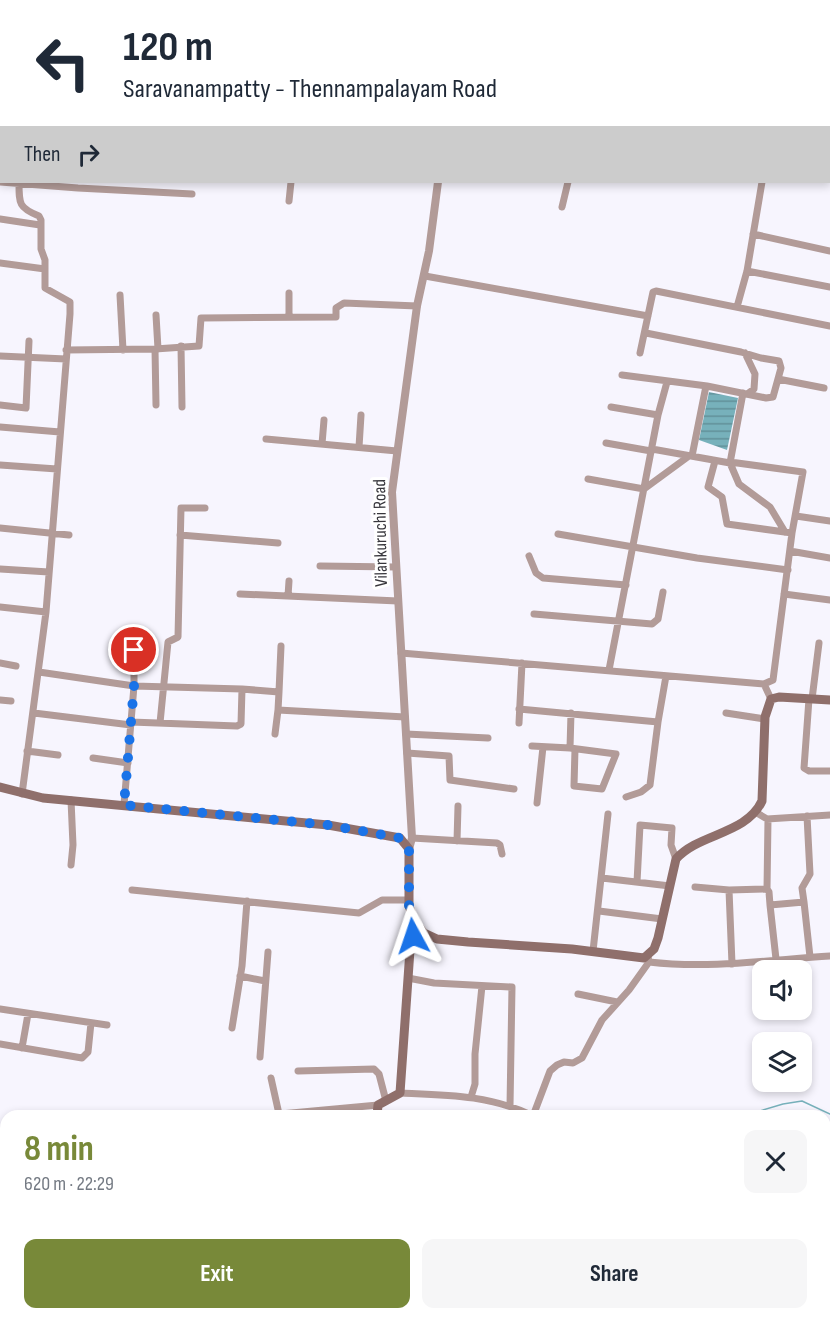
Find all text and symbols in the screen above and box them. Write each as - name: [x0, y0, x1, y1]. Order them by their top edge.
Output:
- text: 120 m: [123, 22, 213, 73]
- icon: left: [24, 24, 102, 102]
- text: Saravanampatty - Thennampalayam Road: [123, 73, 497, 105]
- icon: right: [72, 138, 105, 171]
- text: Then: [24, 141, 60, 168]
- street label: Vilankuruchi Road: [369, 479, 392, 587]
- pin: [108, 624, 159, 675]
- icon: arrive: [117, 633, 150, 666]
- position arrow: [381, 904, 445, 968]
- map controls: [752, 960, 812, 1092]
- button: sound: [752, 960, 812, 1020]
- button: layers: [752, 1032, 812, 1092]
- text: 8 min: [24, 1128, 94, 1171]
- button: close: [744, 1130, 807, 1193]
- text: 620 m · 22:29: [24, 1172, 114, 1196]
- button: Exit: [24, 1239, 410, 1308]
- button: Share: [422, 1239, 807, 1308]

